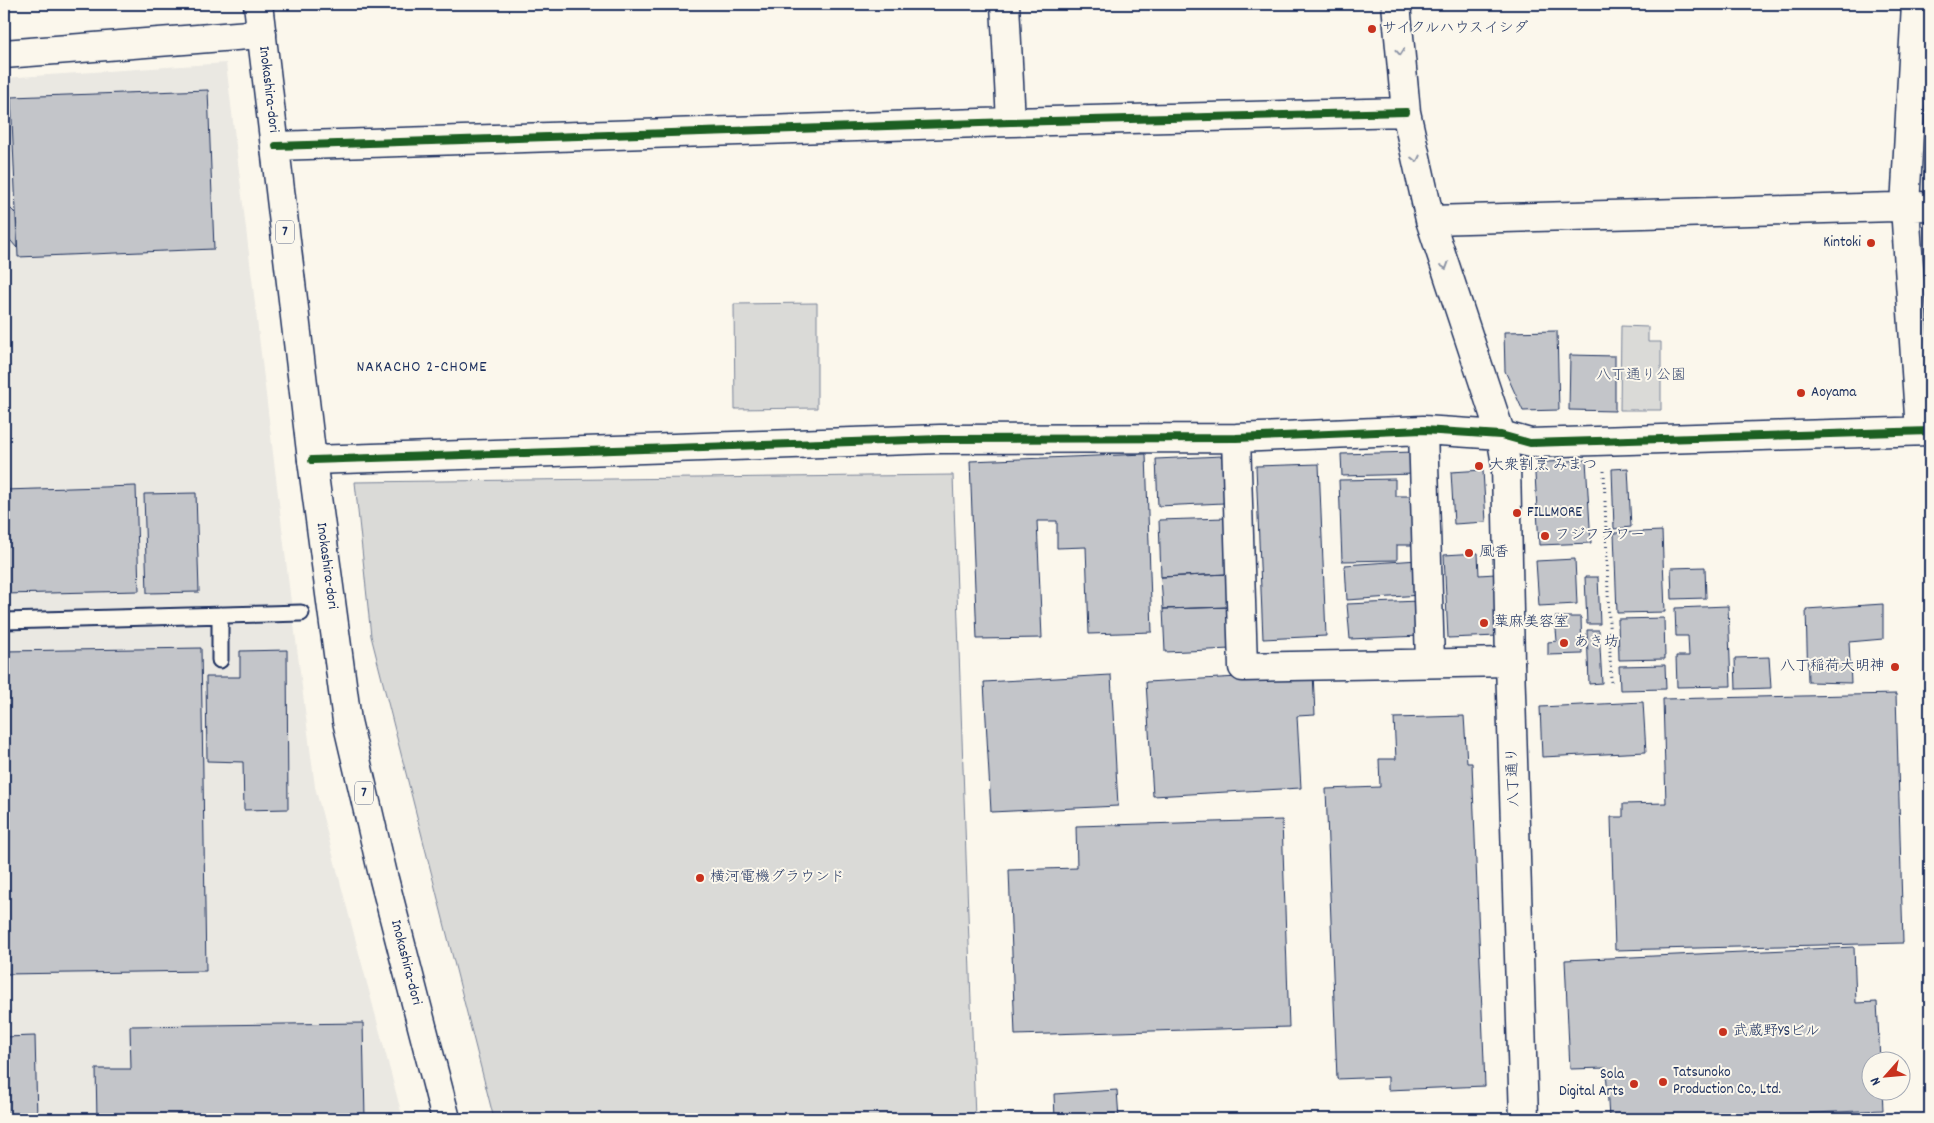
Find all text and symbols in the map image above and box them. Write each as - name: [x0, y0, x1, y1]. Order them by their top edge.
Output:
- place label: サイクルハウスイシダ: [1382, 18, 1528, 40]
- marker: サイクルハウスイシダ: [1366, 23, 1378, 35]
- street label: Inokashira-dori: [252, 45, 284, 134]
- one-way arrow: [1395, 49, 1406, 57]
- one-way arrow: [1410, 155, 1421, 164]
- road number: 7: [276, 220, 294, 243]
- place label: Kintoki: [1823, 232, 1861, 254]
- marker: Kintoki: [1865, 237, 1877, 249]
- one-way arrow: [1439, 261, 1449, 269]
- district label: NAKACHO 2-CHOME: [356, 356, 488, 379]
- park label: 八丁通り公園: [1596, 365, 1686, 387]
- place label: Aoyama: [1811, 382, 1857, 404]
- marker: Aoyama: [1795, 387, 1807, 399]
- place label: 大衆割烹 みまつ: [1489, 455, 1597, 477]
- marker: 大衆割烹 みまつ: [1473, 460, 1485, 472]
- place label: FILLMORE: [1527, 502, 1582, 524]
- marker: FILLMORE: [1511, 507, 1523, 519]
- street label: Inokashira-dori: [309, 521, 343, 611]
- place label: フジフラワー: [1555, 525, 1645, 547]
- marker: フジフラワー: [1539, 530, 1551, 542]
- place label: 風香: [1479, 542, 1509, 564]
- marker: 風香: [1463, 547, 1475, 559]
- place label: 葉麻美容室: [1494, 612, 1569, 634]
- marker: 葉麻美容室: [1478, 617, 1490, 629]
- place label: あき坊: [1574, 632, 1619, 654]
- marker: あき坊: [1558, 637, 1570, 649]
- place label: 八丁稲荷大明神: [1780, 656, 1885, 678]
- marker: 八丁稲荷大明神: [1889, 661, 1901, 673]
- street label: 八丁通り: [1502, 747, 1526, 807]
- road number: 7: [355, 781, 373, 804]
- place label: 横河電機グラウンド: [710, 867, 845, 889]
- marker: 横河電機グラウンド: [694, 872, 706, 884]
- street label: Inokashira-dori: [384, 917, 427, 1008]
- place label: 武蔵野YSビル: [1733, 1021, 1820, 1043]
- marker: 武蔵野YSビル: [1717, 1026, 1729, 1038]
- north arrow: [1862, 1050, 1912, 1100]
- place label: Tatsunoko Production Co., Ltd.: [1673, 1062, 1781, 1101]
- place label: Sola Digital Arts: [1559, 1064, 1625, 1103]
- text: N: [1866, 1073, 1887, 1089]
- marker: Tatsunoko Production Co., Ltd.: [1657, 1076, 1669, 1088]
- marker: Sola Digital Arts: [1628, 1078, 1640, 1090]

